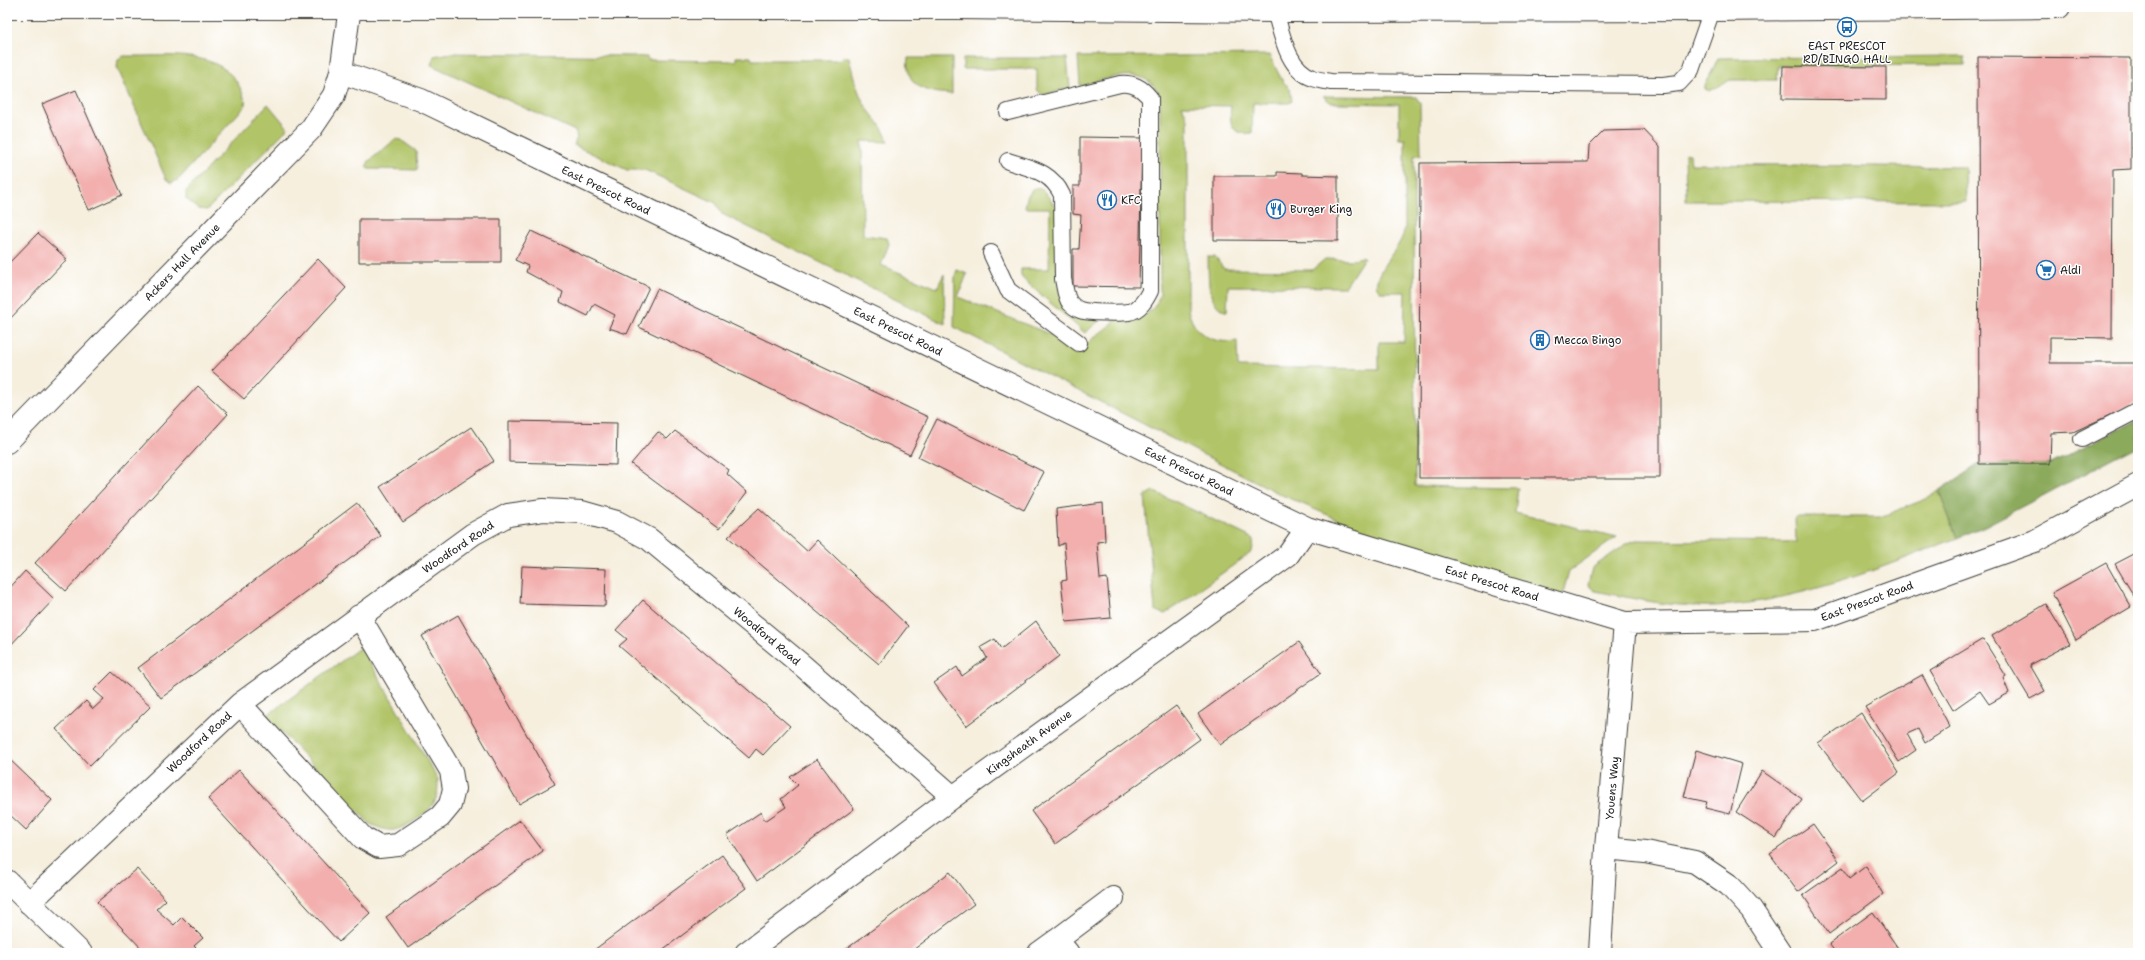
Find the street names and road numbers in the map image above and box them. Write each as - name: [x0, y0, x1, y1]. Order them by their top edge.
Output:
- street label: East Prescot Road: [559, 162, 653, 219]
- street label: Ackers Hall Avenue: [141, 220, 224, 305]
- street label: East Prescot Road: [851, 303, 945, 360]
- street label: East Prescot Road: [1142, 443, 1236, 500]
- street label: Woodford Road: [419, 518, 497, 577]
- street label: East Prescot Road: [1443, 562, 1541, 605]
- street label: East Prescot Road: [1819, 578, 1916, 625]
- street label: Woodford Road: [730, 604, 804, 669]
- street label: Kingsheath Avenue: [984, 706, 1075, 778]
- street label: Woodford Road: [164, 708, 235, 776]
- street label: Youens Way: [1602, 756, 1623, 820]

